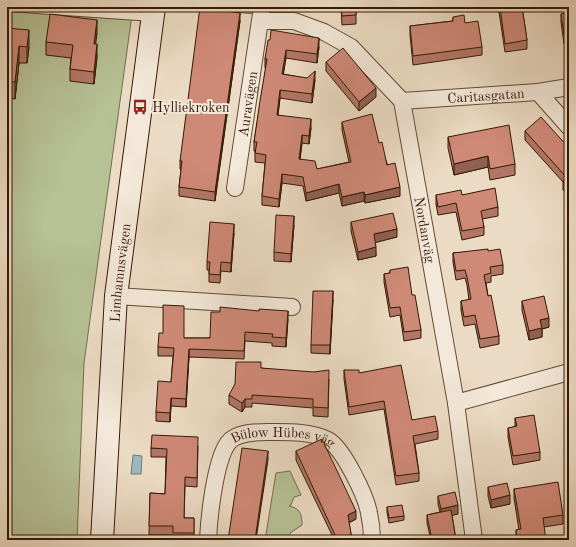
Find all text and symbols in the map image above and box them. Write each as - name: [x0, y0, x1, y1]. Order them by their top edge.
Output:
- street label: Auravägen: [237, 70, 260, 138]
- street label: Caritasgatan: [447, 87, 526, 106]
- bus stop icon: Hylliekroken: [131, 98, 149, 116]
- place label: Hylliekroken: [152, 101, 230, 115]
- street label: Nordanväg: [411, 196, 437, 265]
- street label: Limhamnsvägen: [109, 222, 134, 323]
- street label: Bülow Hübes väg: [228, 426, 338, 451]

